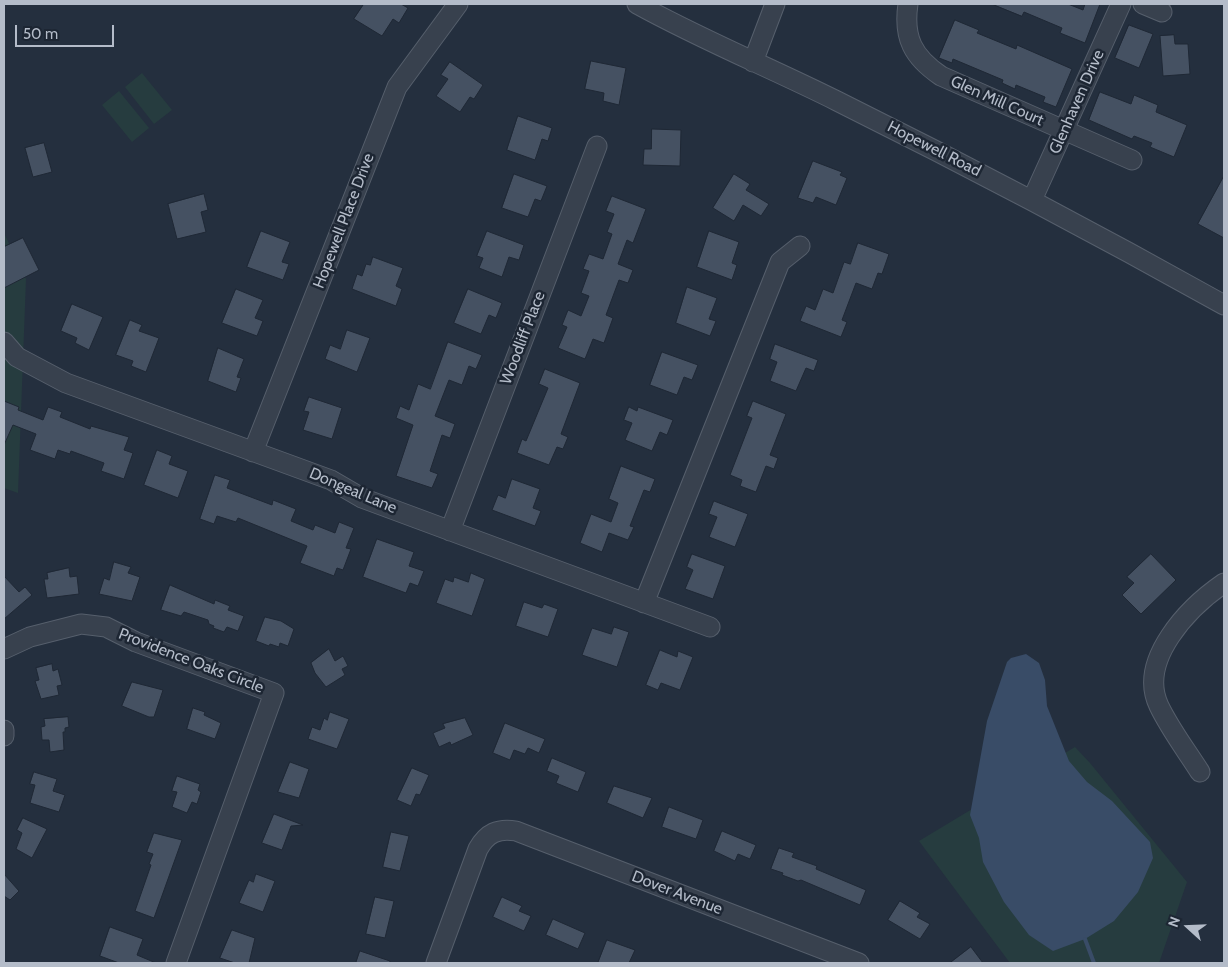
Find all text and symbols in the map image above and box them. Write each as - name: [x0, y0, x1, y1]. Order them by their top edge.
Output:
- scale bar: [18, 15, 116, 47]
- text: 50 m: [23, 25, 58, 43]
- street label: Glenhaven Drive: [1045, 47, 1109, 157]
- street label: Glen Mill Court: [948, 72, 1046, 130]
- street label: Hopewell Road: [884, 117, 984, 181]
- street label: Hopewell Place Drive: [309, 151, 379, 291]
- street label: Woodliff Place: [496, 289, 550, 387]
- street label: Dongeal Lane: [306, 464, 400, 518]
- street label: Providence Oaks Circle: [116, 624, 266, 698]
- street label: Dover Avenue: [629, 867, 725, 919]
- north arrow: [1163, 902, 1213, 952]
- text: N: [1164, 914, 1184, 930]

